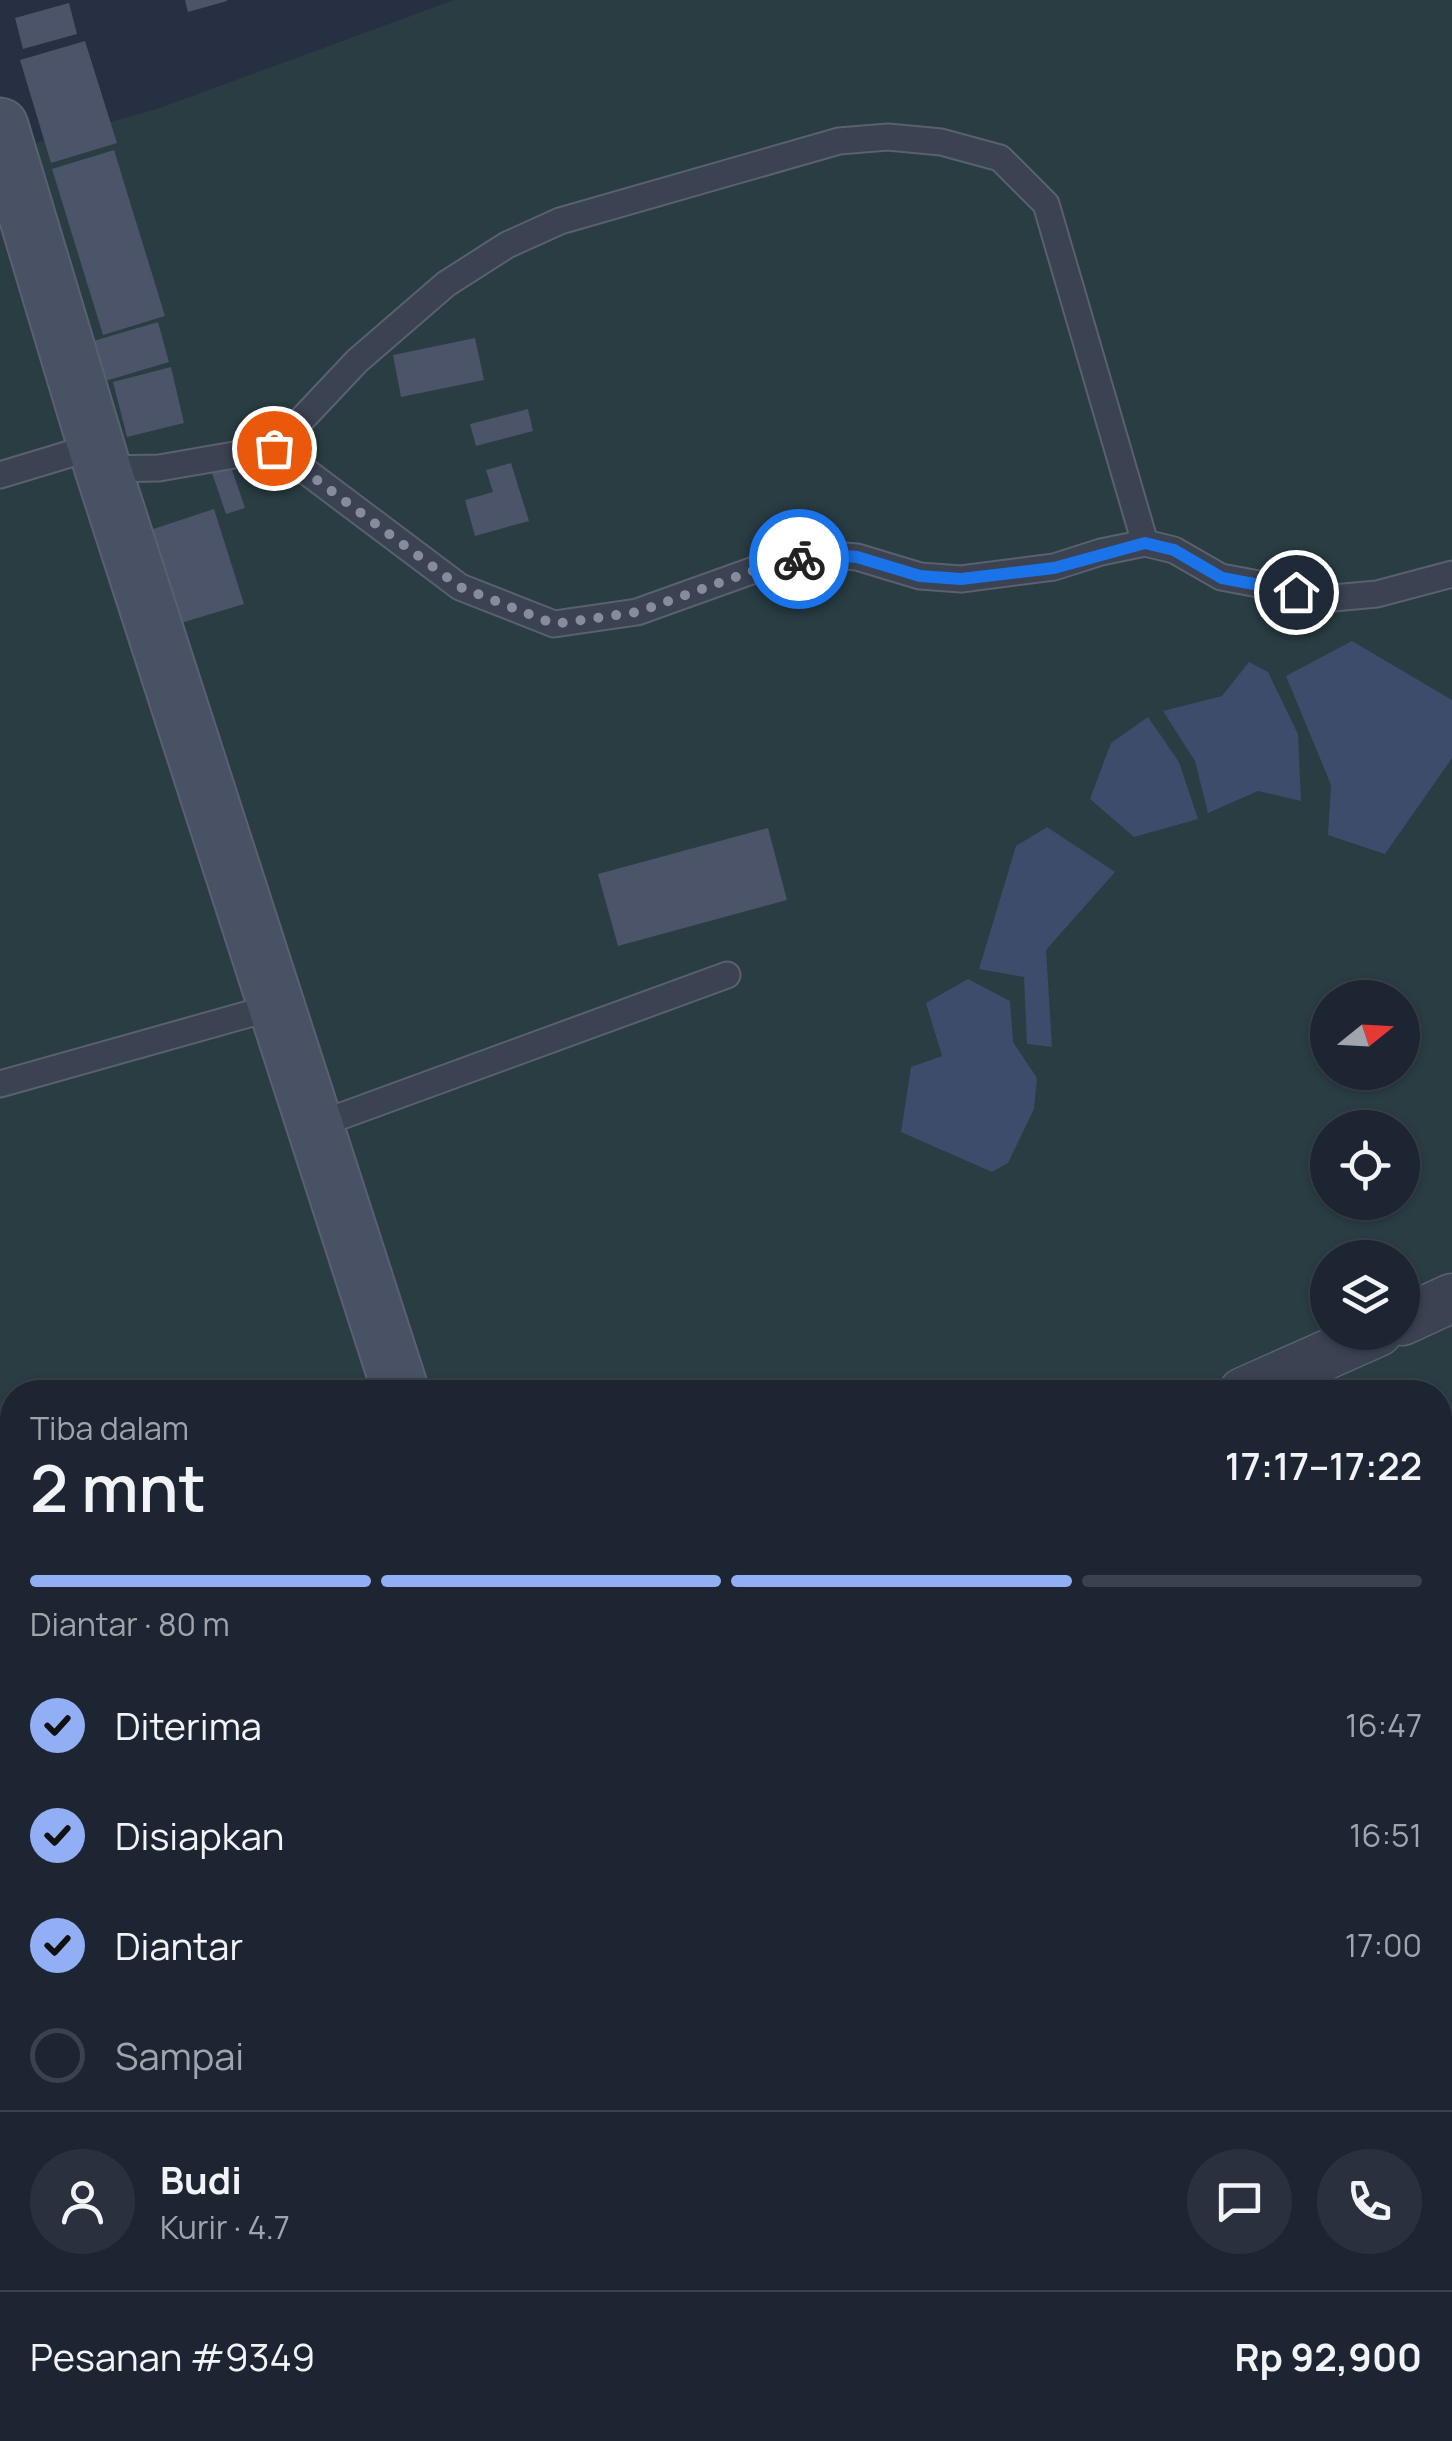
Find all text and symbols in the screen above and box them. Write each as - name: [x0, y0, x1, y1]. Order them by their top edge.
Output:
- pin: [232, 406, 317, 491]
- icon: bag: [247, 421, 302, 476]
- courier: [749, 509, 849, 609]
- icon: bike: [772, 532, 827, 587]
- pin: [1254, 550, 1339, 635]
- icon: home: [1269, 565, 1324, 620]
- north arrow: [1310, 980, 1420, 1090]
- map controls: [1310, 980, 1420, 1350]
- button: locate: [1310, 1110, 1420, 1220]
- button: layers: [1310, 1240, 1420, 1350]
- text: Tiba dalam: [30, 1406, 189, 1450]
- text: 17:17–17:22: [1225, 1439, 1422, 1491]
- text: 2 mnt: [30, 1443, 206, 1532]
- text: Diantar · 80 m: [30, 1602, 230, 1646]
- icon: check: [30, 1698, 85, 1753]
- text: Diterima: [115, 1699, 262, 1751]
- text: 16:47: [1345, 1703, 1422, 1747]
- icon: check: [30, 1808, 85, 1863]
- text: Disiapkan: [115, 1809, 284, 1861]
- text: 16:51: [1349, 1813, 1422, 1857]
- icon: check: [30, 1918, 85, 1973]
- text: Diantar: [115, 1919, 243, 1971]
- text: 17:00: [1345, 1923, 1422, 1967]
- text: Sampai: [115, 2029, 244, 2081]
- button: person: [30, 2149, 135, 2254]
- button: chat: [1187, 2149, 1292, 2254]
- button: phone: [1317, 2149, 1422, 2254]
- text: Budi: [160, 2153, 242, 2205]
- text: Kurir · 4.7: [160, 2205, 290, 2249]
- text: Pesanan #9349: [30, 2330, 315, 2382]
- text: Rp 92,900: [1235, 2330, 1422, 2382]

